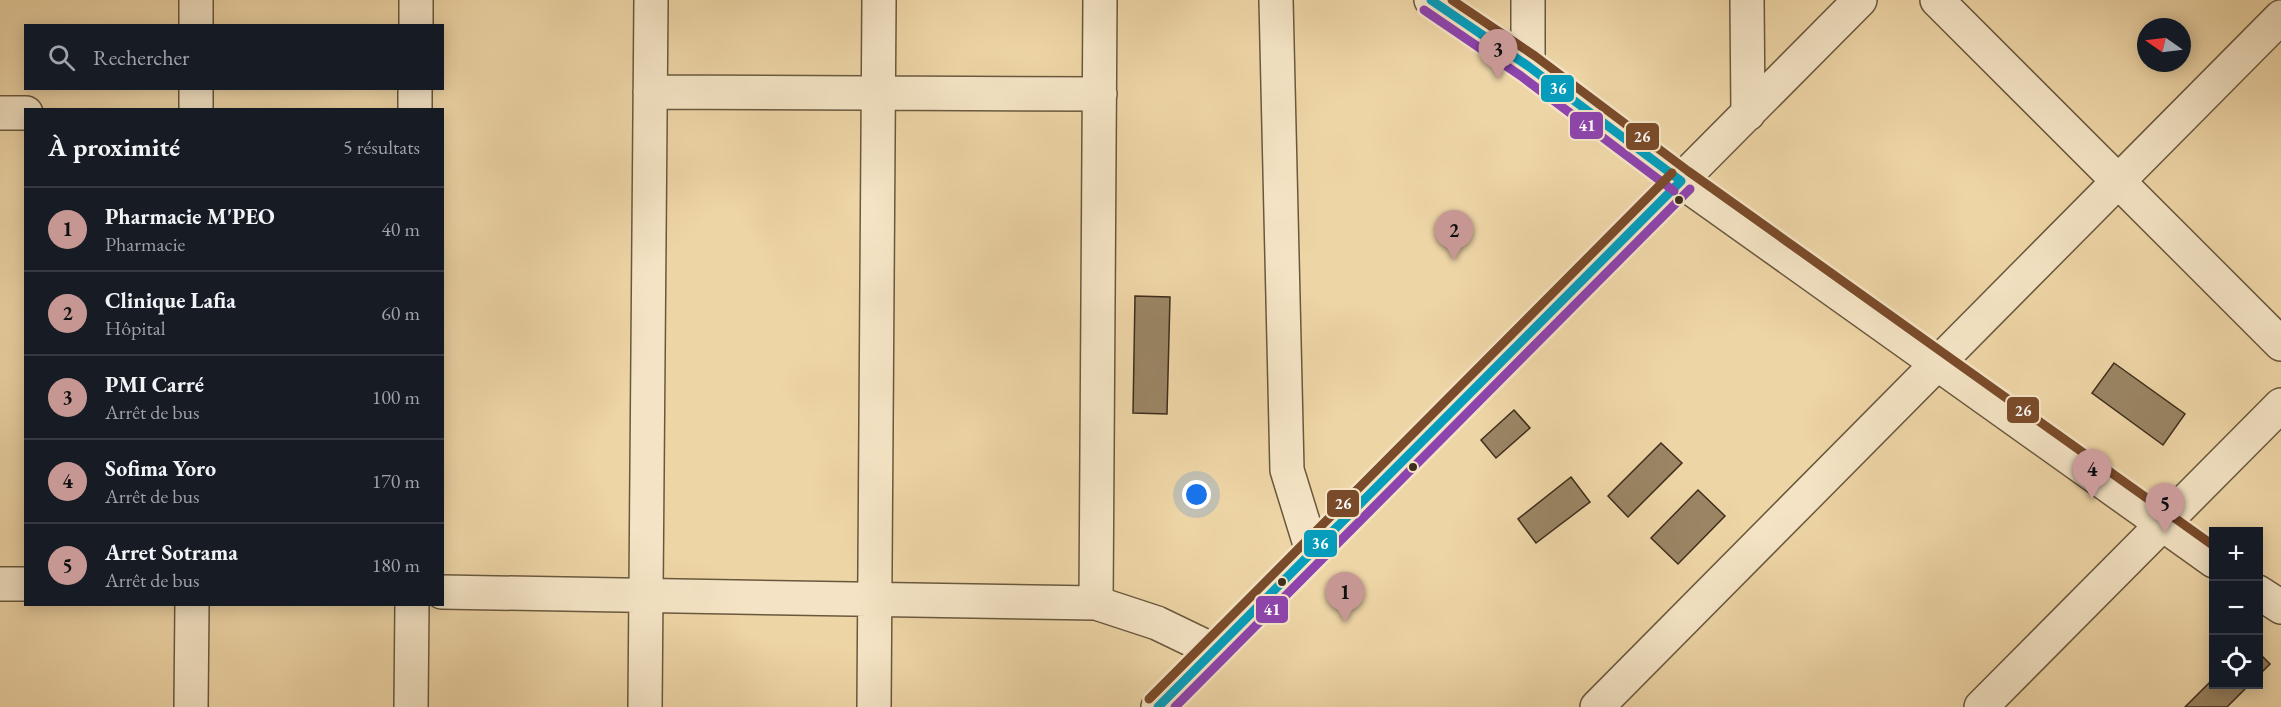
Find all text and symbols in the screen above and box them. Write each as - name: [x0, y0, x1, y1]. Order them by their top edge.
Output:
- north arrow: [2137, 18, 2191, 72]
- search box: [24, 24, 444, 90]
- pin: 3: [1478, 29, 1518, 79]
- icon: search: [45, 41, 78, 74]
- text: Rechercher: [93, 43, 189, 72]
- line badge: 36: [1540, 74, 1575, 103]
- text: 36: [1550, 78, 1567, 99]
- line badge: 41: [1569, 111, 1604, 140]
- text: 41: [1579, 115, 1595, 136]
- line badge: 26: [1625, 122, 1660, 151]
- text: 26: [1634, 126, 1651, 147]
- text: À proximité: [48, 130, 180, 164]
- text: 5 résultats: [343, 134, 420, 160]
- unlabelled marker: [1673, 194, 1685, 206]
- text: Pharmacie M'PEO: [105, 202, 275, 231]
- pin: 2: [1434, 210, 1474, 260]
- text: 1: [62, 216, 73, 242]
- text: 40 m: [381, 216, 420, 242]
- text: Pharmacie: [105, 231, 185, 257]
- text: Clinique Lafia: [105, 286, 236, 315]
- text: 2: [62, 300, 73, 326]
- text: 60 m: [381, 300, 420, 326]
- text: Hôpital: [105, 315, 165, 341]
- text: PMI Carré: [105, 370, 204, 399]
- text: 3: [62, 384, 73, 410]
- text: 100 m: [372, 384, 420, 410]
- line badge: 26: [2006, 396, 2040, 424]
- text: Arrêt de bus: [105, 399, 200, 425]
- text: 26: [2015, 400, 2032, 421]
- pin: 4: [2072, 450, 2112, 499]
- text: Sofima Yoro: [105, 454, 216, 483]
- unlabelled marker: [1407, 461, 1419, 473]
- text: 4: [62, 468, 73, 494]
- text: 170 m: [372, 468, 420, 494]
- your location: [1182, 480, 1211, 509]
- text: Arrêt de bus: [105, 483, 200, 509]
- pin: 5: [2146, 484, 2184, 533]
- line badge: 26: [1326, 489, 1360, 518]
- text: 26: [1335, 493, 1352, 514]
- map controls: [2209, 527, 2263, 689]
- button: +: [2209, 527, 2263, 581]
- line badge: 36: [1303, 529, 1338, 558]
- text: 36: [1312, 533, 1329, 554]
- text: Arret Sotrama: [105, 538, 238, 567]
- text: 5: [62, 552, 73, 578]
- text: 180 m: [372, 552, 420, 578]
- text: Arrêt de bus: [105, 567, 200, 593]
- pin: 1: [1326, 572, 1364, 622]
- unlabelled marker: [1276, 576, 1288, 588]
- button: −: [2209, 581, 2263, 635]
- line badge: 41: [1255, 595, 1289, 624]
- text: 41: [1264, 599, 1280, 620]
- button: locate: [2209, 635, 2263, 689]

